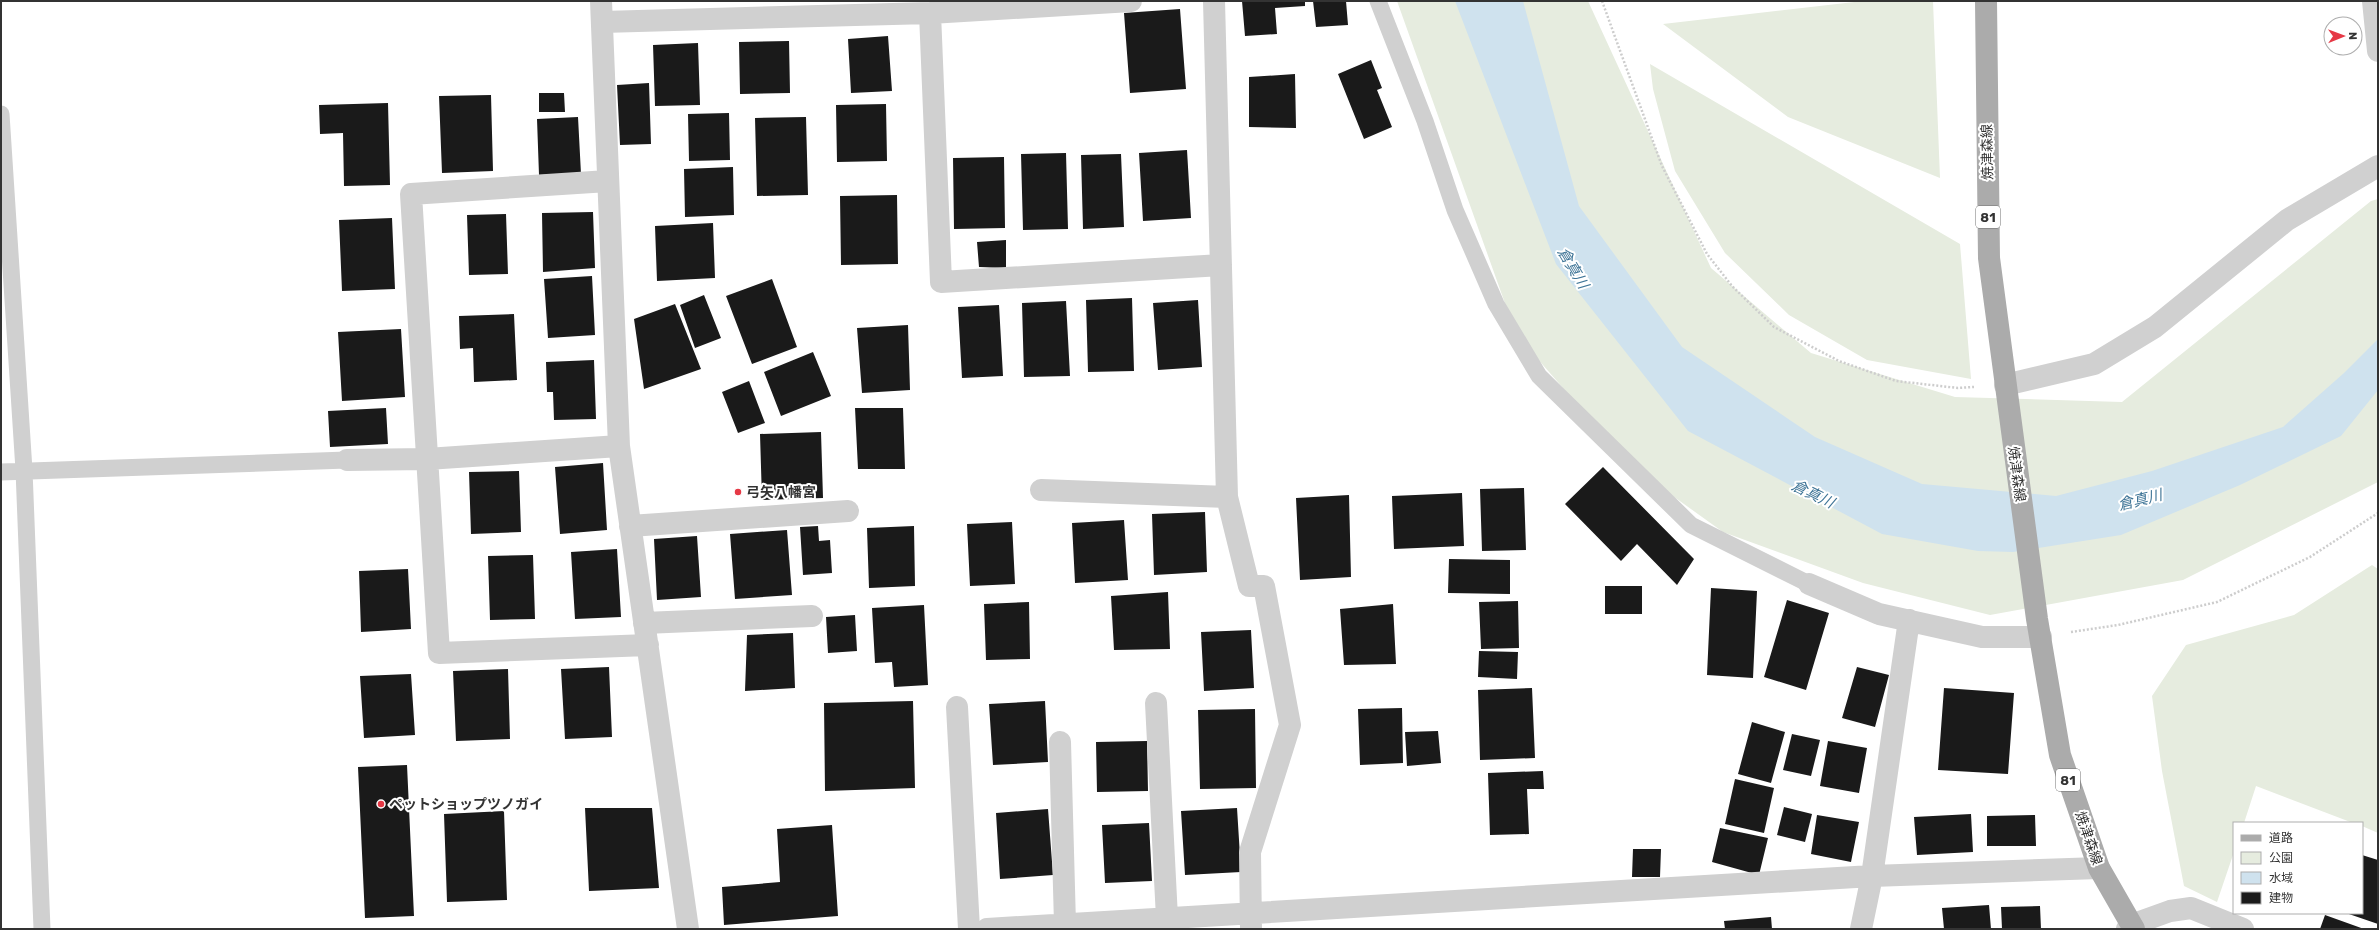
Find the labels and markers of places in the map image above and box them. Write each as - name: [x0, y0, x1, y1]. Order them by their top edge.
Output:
- place label: 弓矢八幡宮: [746, 484, 816, 501]
- marker: 弓矢八幡宮: [733, 487, 743, 497]
- place label: ペットショップツノガイ: [389, 796, 543, 813]
- marker: ペットショップツノガイ: [376, 799, 386, 809]

